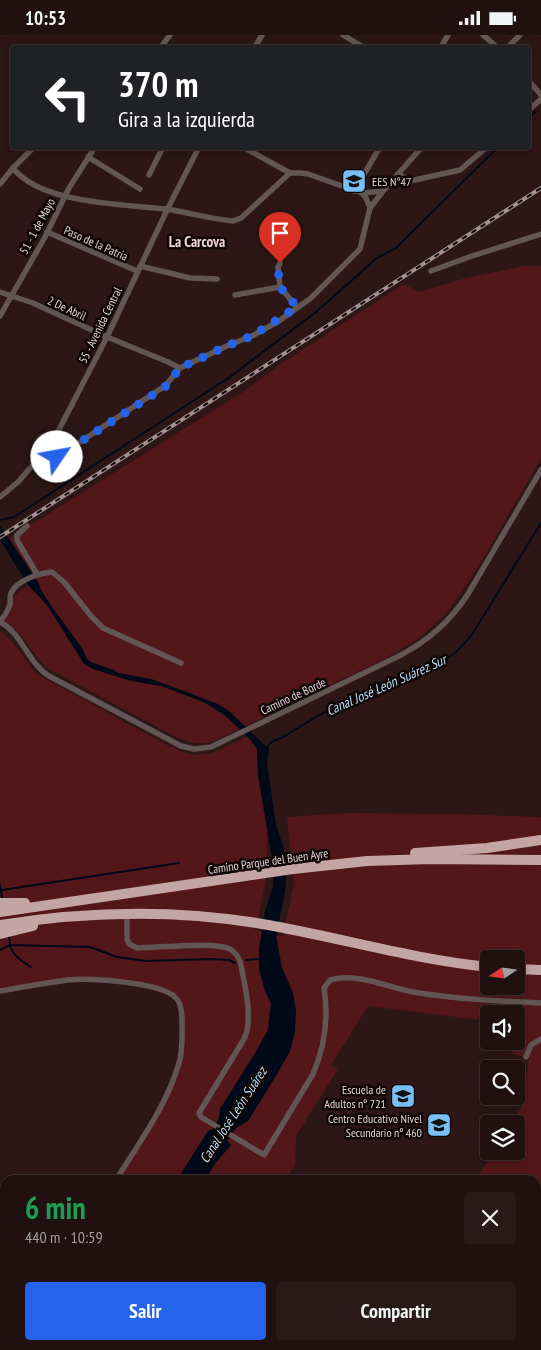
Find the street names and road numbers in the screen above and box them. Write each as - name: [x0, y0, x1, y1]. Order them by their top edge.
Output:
- street label: 51 - 1 de Mayo: [16, 195, 58, 257]
- street label: Paso de la Patria: [62, 222, 130, 264]
- street label: 55 - Avenida Central: [75, 284, 125, 366]
- street label: 2 De Abril: [45, 293, 89, 324]
- street label: Camino de Borde: [258, 674, 328, 718]
- street label: Camino Parque del Buen Ayre: [207, 845, 329, 877]

